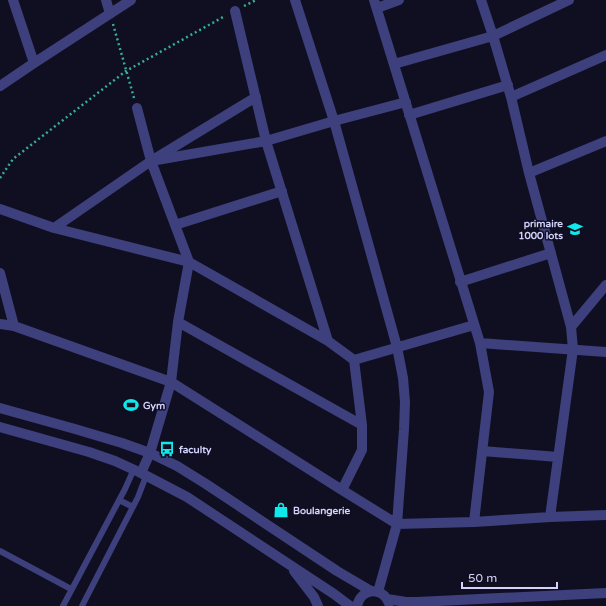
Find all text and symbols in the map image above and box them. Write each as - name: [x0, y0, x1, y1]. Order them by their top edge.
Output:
- place label: primaire 1000 lots: [518, 218, 563, 242]
- school or university icon: primaire 1000 lots: [566, 220, 584, 238]
- sports icon: Gym: [122, 396, 140, 414]
- place label: Gym: [143, 400, 165, 412]
- bus stop icon: faculty: [158, 440, 176, 458]
- place label: faculty: [178, 444, 212, 456]
- shop icon: Boulangerie: [272, 501, 290, 519]
- place label: Boulangerie: [293, 505, 351, 517]
- scale bar: [462, 564, 557, 590]
- text: 50 m: [468, 571, 497, 585]

